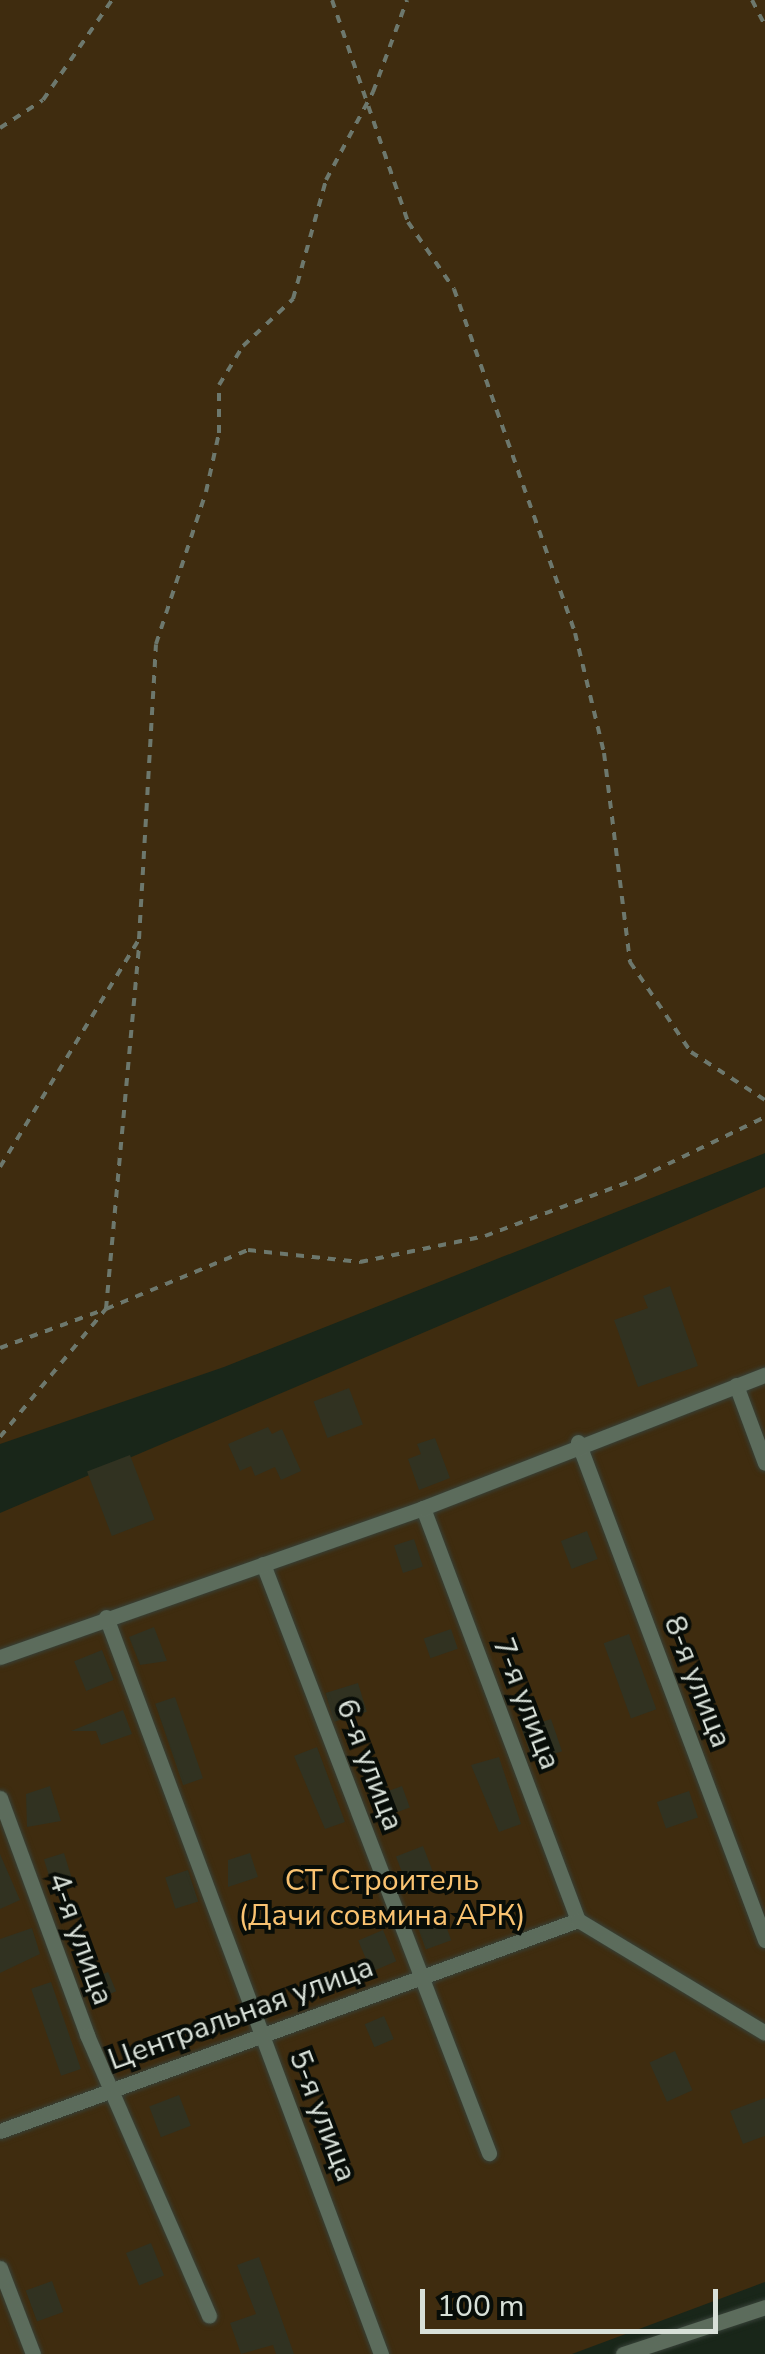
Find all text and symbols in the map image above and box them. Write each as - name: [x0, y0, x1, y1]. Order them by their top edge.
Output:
- street label: 8-я улица: [655, 1611, 739, 1753]
- street label: 7-я улица: [484, 1633, 568, 1775]
- street label: 6-я улица: [327, 1694, 411, 1836]
- park label: СТ Строитель (Дачи совмина АРК): [239, 1863, 525, 1934]
- street label: 4-я улица: [39, 1868, 121, 2010]
- street label: Центральная улица: [104, 1949, 378, 2079]
- street label: 5-я улица: [280, 2045, 364, 2187]
- scale bar: [425, 2269, 722, 2331]
- text: 100 m: [437, 2286, 524, 2327]

